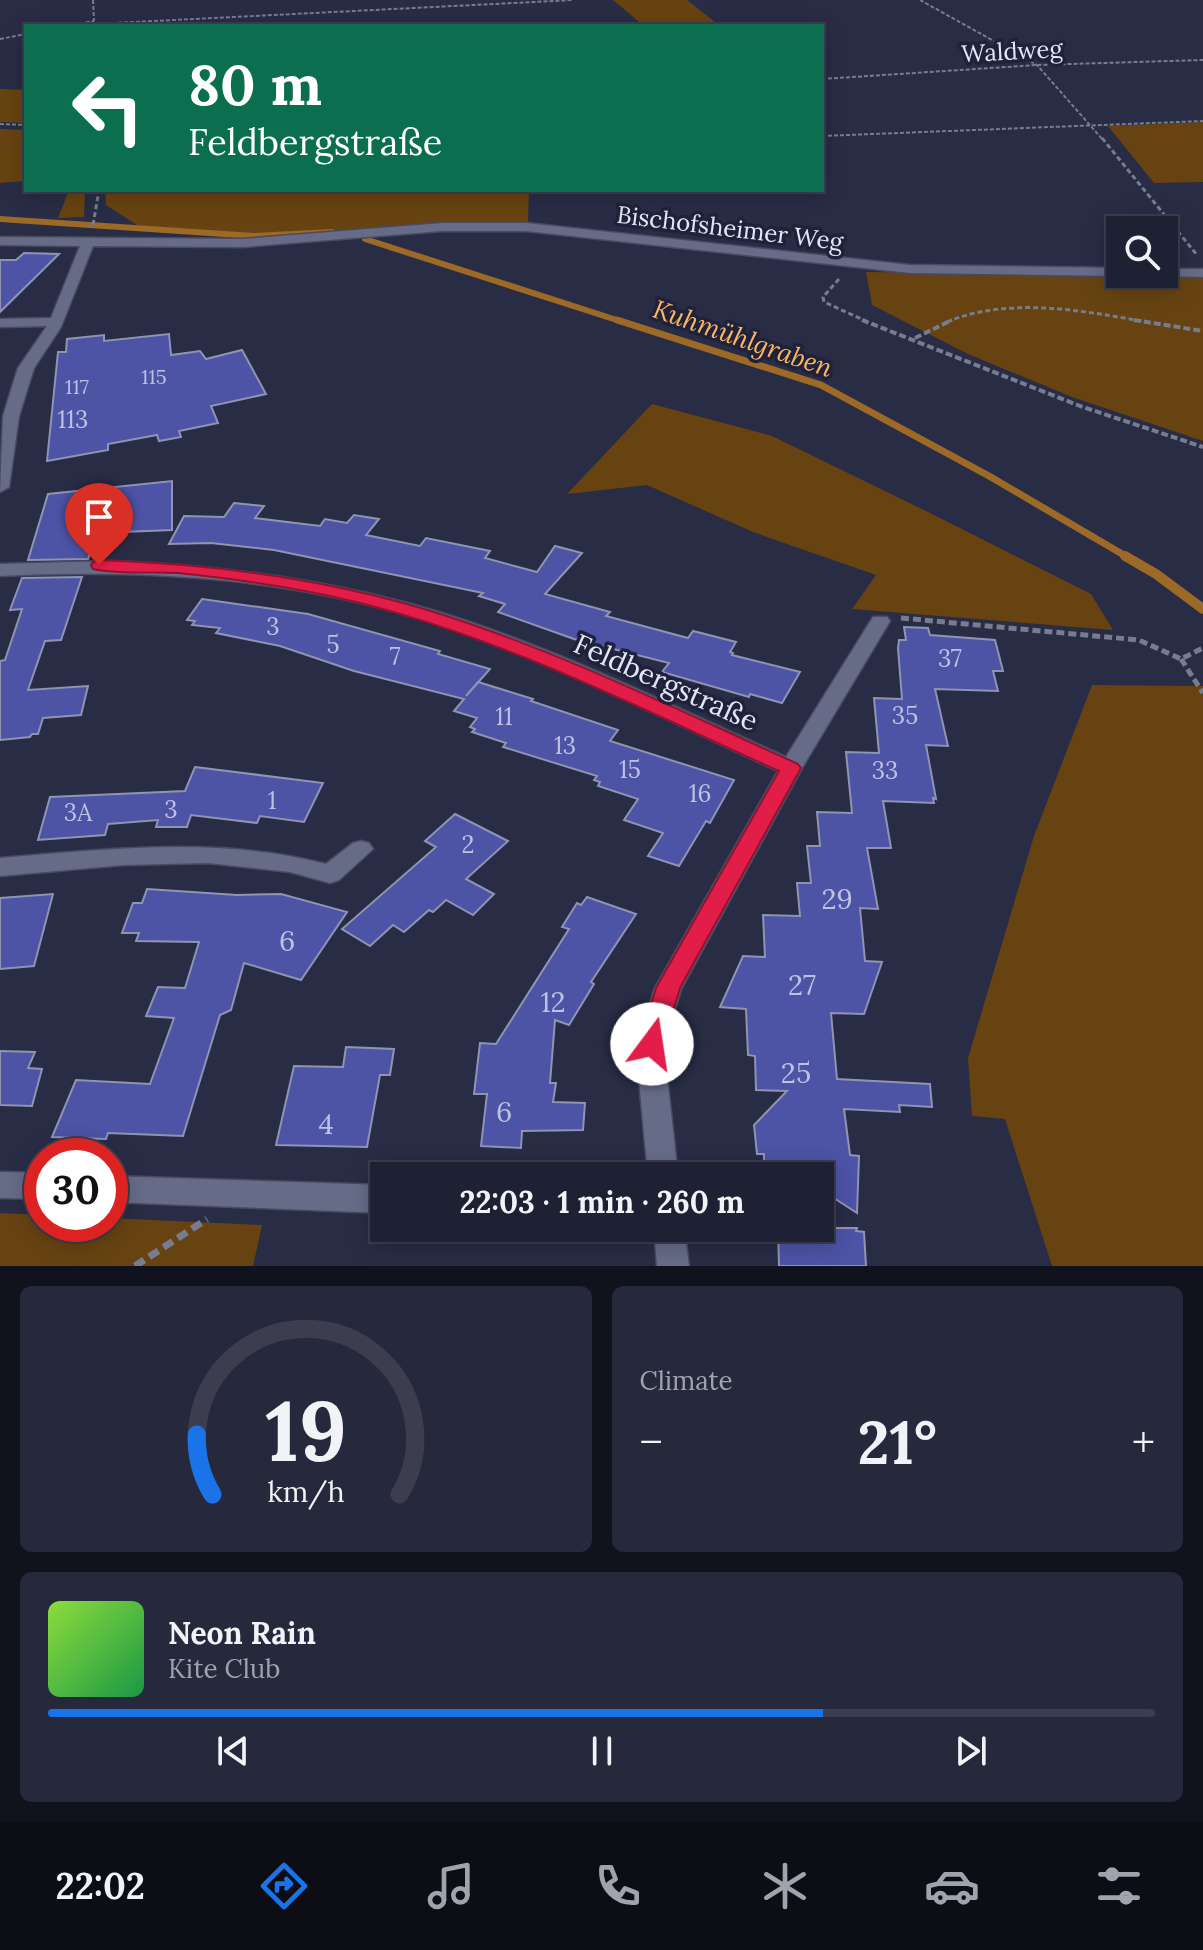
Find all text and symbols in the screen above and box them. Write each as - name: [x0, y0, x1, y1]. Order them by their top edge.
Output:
- street label: Waldweg: [961, 33, 1064, 69]
- text: 80 m: [188, 49, 322, 120]
- icon: left: [56, 56, 160, 160]
- text: Feldbergstraße: [188, 119, 442, 165]
- street label: Bischofsheimer Weg: [615, 199, 845, 257]
- map controls: [1106, 216, 1178, 288]
- button: search: [1106, 216, 1178, 288]
- water label: Kuhmühlgraben: [649, 292, 837, 384]
- house number: 115: [141, 364, 167, 389]
- house number: 117: [65, 374, 89, 399]
- house number: 113: [58, 404, 88, 435]
- pin: [65, 483, 133, 565]
- icon: arrive: [77, 495, 121, 539]
- house number: 3: [266, 611, 280, 642]
- street label: Feldbergstraße: [568, 625, 764, 739]
- house number: 5: [326, 629, 340, 660]
- house number: 7: [389, 641, 401, 672]
- house number: 37: [938, 643, 962, 674]
- house number: 35: [892, 700, 918, 731]
- house number: 11: [495, 701, 513, 732]
- house number: 13: [554, 730, 576, 761]
- house number: 15: [619, 754, 641, 785]
- house number: 33: [872, 755, 898, 786]
- house number: 16: [689, 778, 711, 809]
- house number: 1: [268, 785, 276, 816]
- house number: 3: [164, 794, 178, 825]
- house number: 3A: [64, 797, 93, 828]
- house number: 2: [462, 829, 474, 860]
- house number: 29: [821, 881, 853, 917]
- house number: 6: [279, 923, 295, 959]
- house number: 27: [788, 967, 816, 1003]
- house number: 12: [540, 984, 566, 1020]
- position arrow: [610, 1002, 694, 1086]
- house number: 25: [781, 1055, 811, 1091]
- house number: 6: [496, 1094, 512, 1130]
- house number: 4: [318, 1106, 334, 1142]
- speed limit sign: 30: [24, 1138, 128, 1242]
- text: 22:03 · 1 min · 260 m: [460, 1183, 744, 1221]
- text: Climate: [640, 1364, 733, 1397]
- text: 19: [265, 1377, 347, 1484]
- text: 21°: [858, 1404, 937, 1480]
- text: −: [640, 1414, 663, 1470]
- text: +: [1132, 1414, 1155, 1470]
- text: km/h: [267, 1473, 344, 1510]
- text: Neon Rain: [168, 1614, 316, 1652]
- text: Kite Club: [168, 1652, 280, 1685]
- icon: previous: [211, 1729, 255, 1773]
- icon: pause: [580, 1729, 624, 1773]
- icon: next: [949, 1729, 993, 1773]
- icon: directions: [256, 1858, 312, 1914]
- icon: music: [423, 1858, 479, 1914]
- icon: phone: [590, 1858, 646, 1914]
- icon: climate: [757, 1858, 813, 1914]
- icon: car: [924, 1858, 980, 1914]
- icon: filters: [1091, 1858, 1147, 1914]
- text: 22:02: [56, 1863, 145, 1909]

